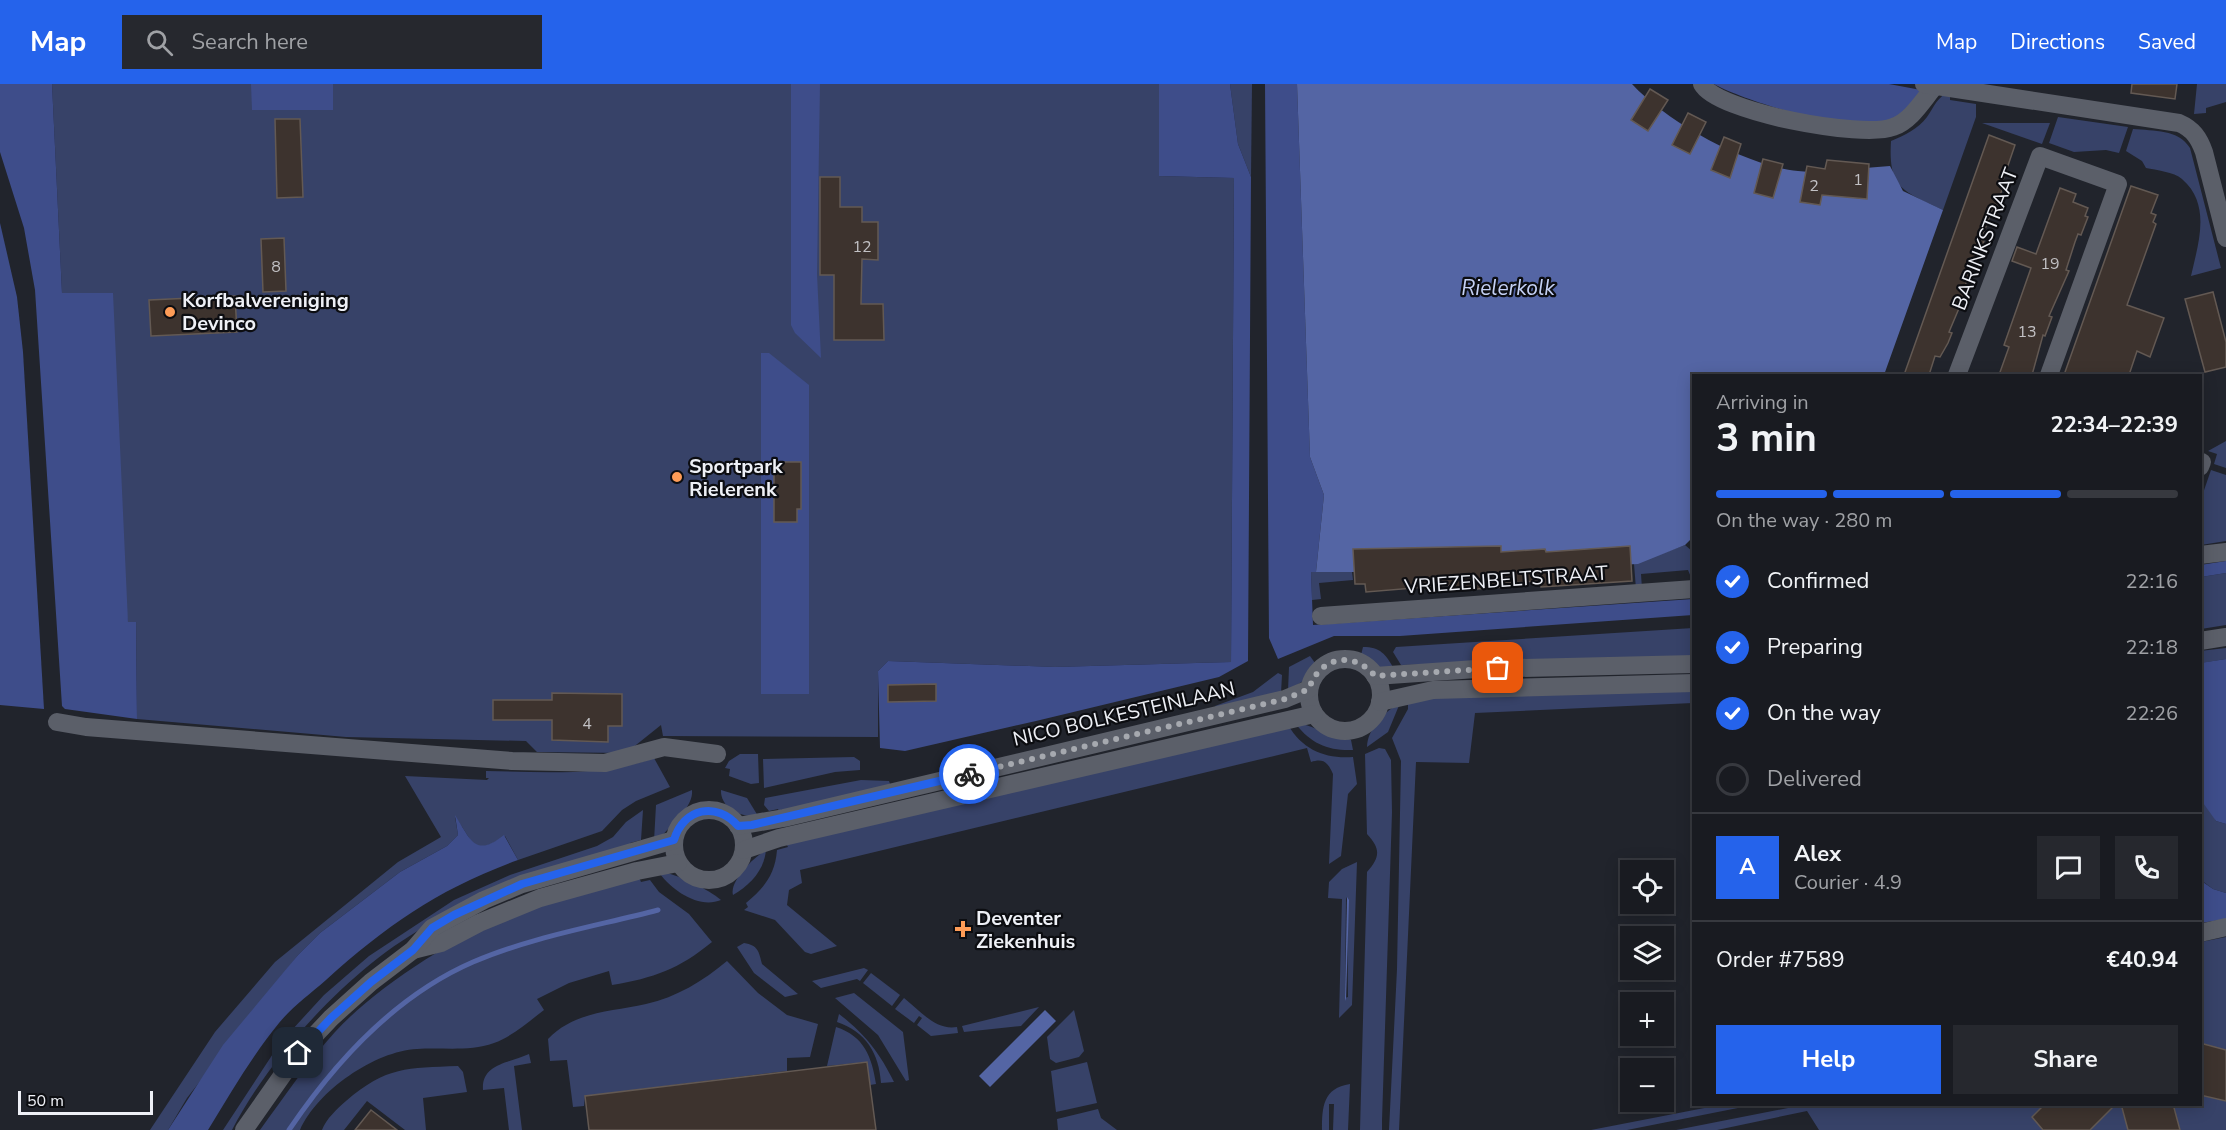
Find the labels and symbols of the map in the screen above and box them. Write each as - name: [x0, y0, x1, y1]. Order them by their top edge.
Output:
- street label: BARINKSTRAAT: [1946, 164, 2024, 314]
- house number: 1: [1853, 169, 1863, 191]
- house number: 2: [1809, 175, 1819, 197]
- house number: 12: [852, 236, 872, 258]
- house number: 19: [2040, 253, 2060, 275]
- house number: 8: [271, 256, 281, 278]
- water label: Rielerkolk: [1461, 274, 1555, 302]
- place label: Korfbalvereniging Devinco: [182, 287, 349, 337]
- marker: Korfbalvereniging Devinco: [163, 305, 177, 319]
- house number: 13: [2017, 321, 2037, 343]
- place label: Sportpark Rielerenk: [689, 453, 784, 503]
- marker: Sportpark Rielerenk: [670, 470, 684, 484]
- street label: VRIEZENBELTSTRAAT: [1402, 559, 1609, 601]
- pin: [1472, 642, 1523, 693]
- street label: NICO BOLKESTEINLAAN: [1010, 675, 1238, 753]
- house number: 4: [582, 713, 592, 735]
- courier: [939, 744, 999, 804]
- place label: Deventer Ziekenhuis: [976, 905, 1075, 955]
- marker: Deventer Ziekenhuis: [954, 920, 972, 938]
- pin: [272, 1027, 323, 1078]
- scale bar: [18, 1088, 153, 1116]

